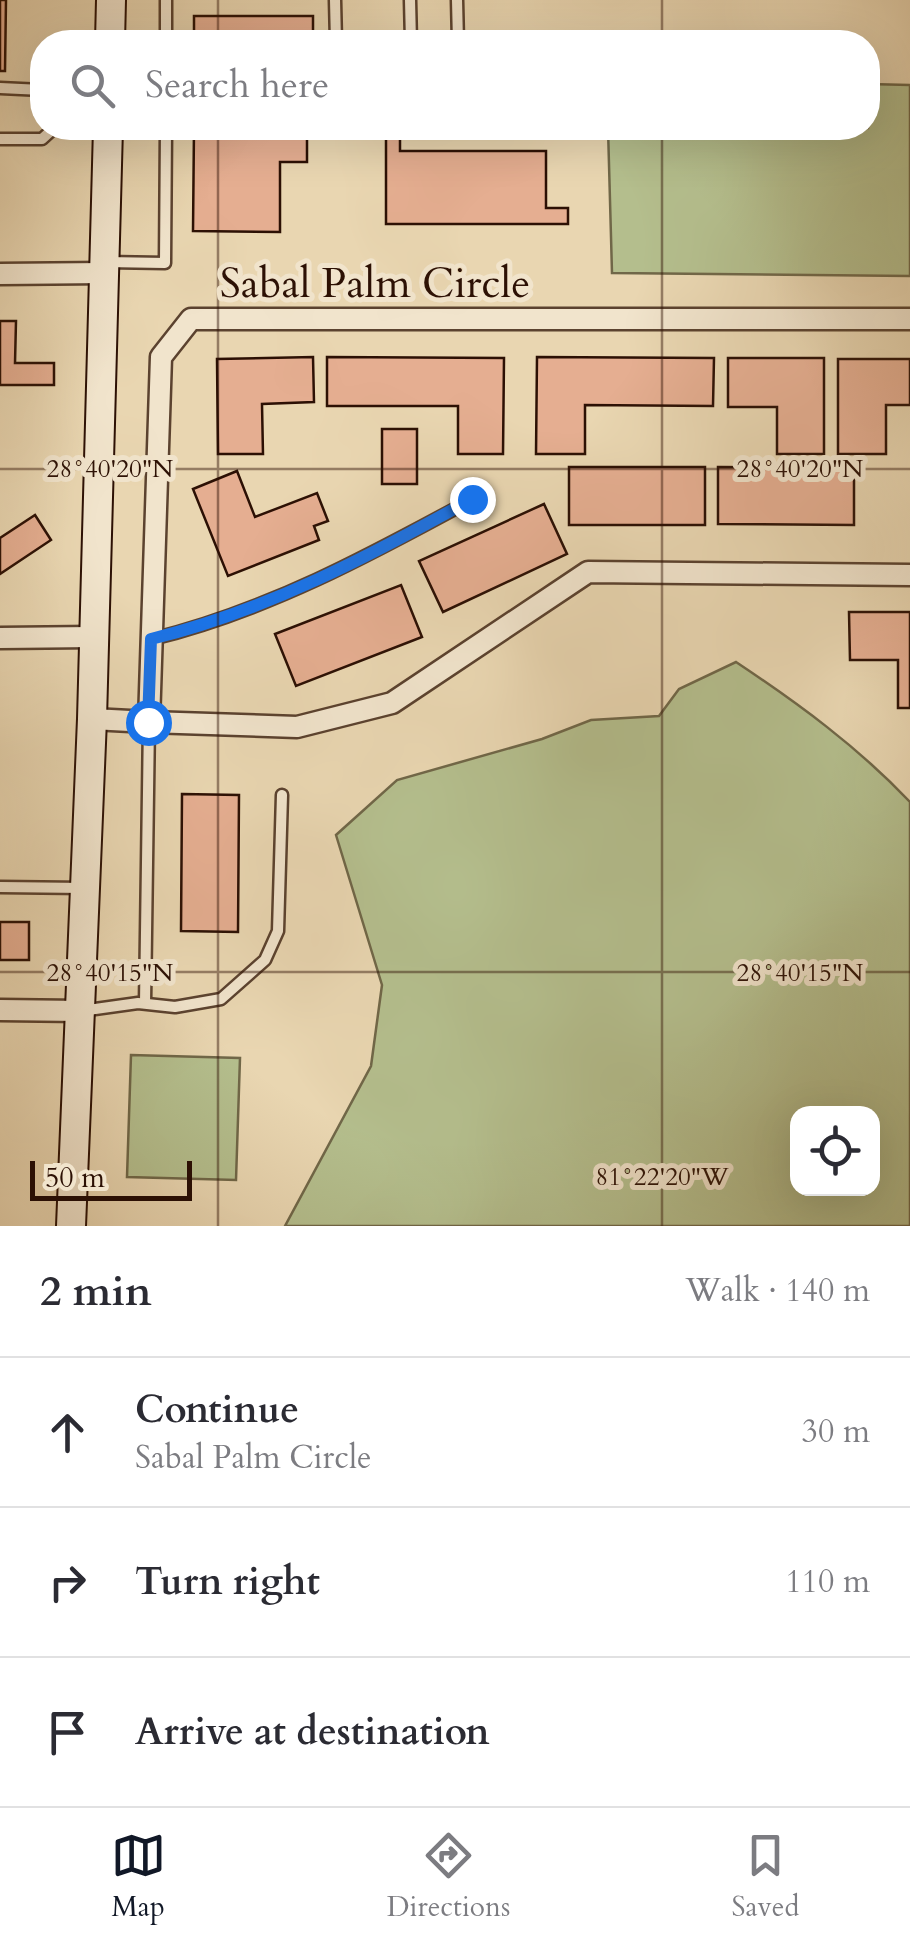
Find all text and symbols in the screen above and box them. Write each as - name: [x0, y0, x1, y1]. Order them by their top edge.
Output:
- search box: [30, 30, 880, 140]
- icon: search: [65, 58, 120, 113]
- text: Search here: [145, 59, 329, 111]
- street label: Sabal Palm Circle: [220, 255, 530, 312]
- text: 28°40'20"N: [47, 452, 173, 486]
- text: 28°40'20"N: [737, 452, 863, 486]
- route end: [450, 477, 496, 523]
- route start: [126, 700, 172, 746]
- text: 28°40'15"N: [47, 956, 173, 990]
- text: 28°40'15"N: [737, 956, 863, 990]
- map controls: [790, 1106, 880, 1196]
- button: locate: [790, 1106, 880, 1196]
- scale bar: [30, 1156, 192, 1200]
- text: 50 m: [45, 1159, 105, 1197]
- text: 81°22'20"W: [595, 1160, 729, 1194]
- text: 2 min: [40, 1263, 152, 1320]
- text: Walk · 140 m: [685, 1269, 870, 1313]
- text: Continue: [135, 1384, 299, 1436]
- icon: ahead: [40, 1405, 95, 1460]
- text: 30 m: [802, 1410, 870, 1454]
- text: Sabal Palm Circle: [135, 1436, 372, 1480]
- icon: right: [40, 1555, 95, 1610]
- text: Turn right: [135, 1556, 320, 1608]
- text: 110 m: [785, 1560, 870, 1604]
- icon: arrive: [40, 1705, 95, 1760]
- text: Arrive at destination: [135, 1706, 490, 1758]
- tab: Map: [111, 1828, 166, 1926]
- tab: Directions: [387, 1828, 510, 1926]
- tab: Saved: [731, 1828, 799, 1926]

